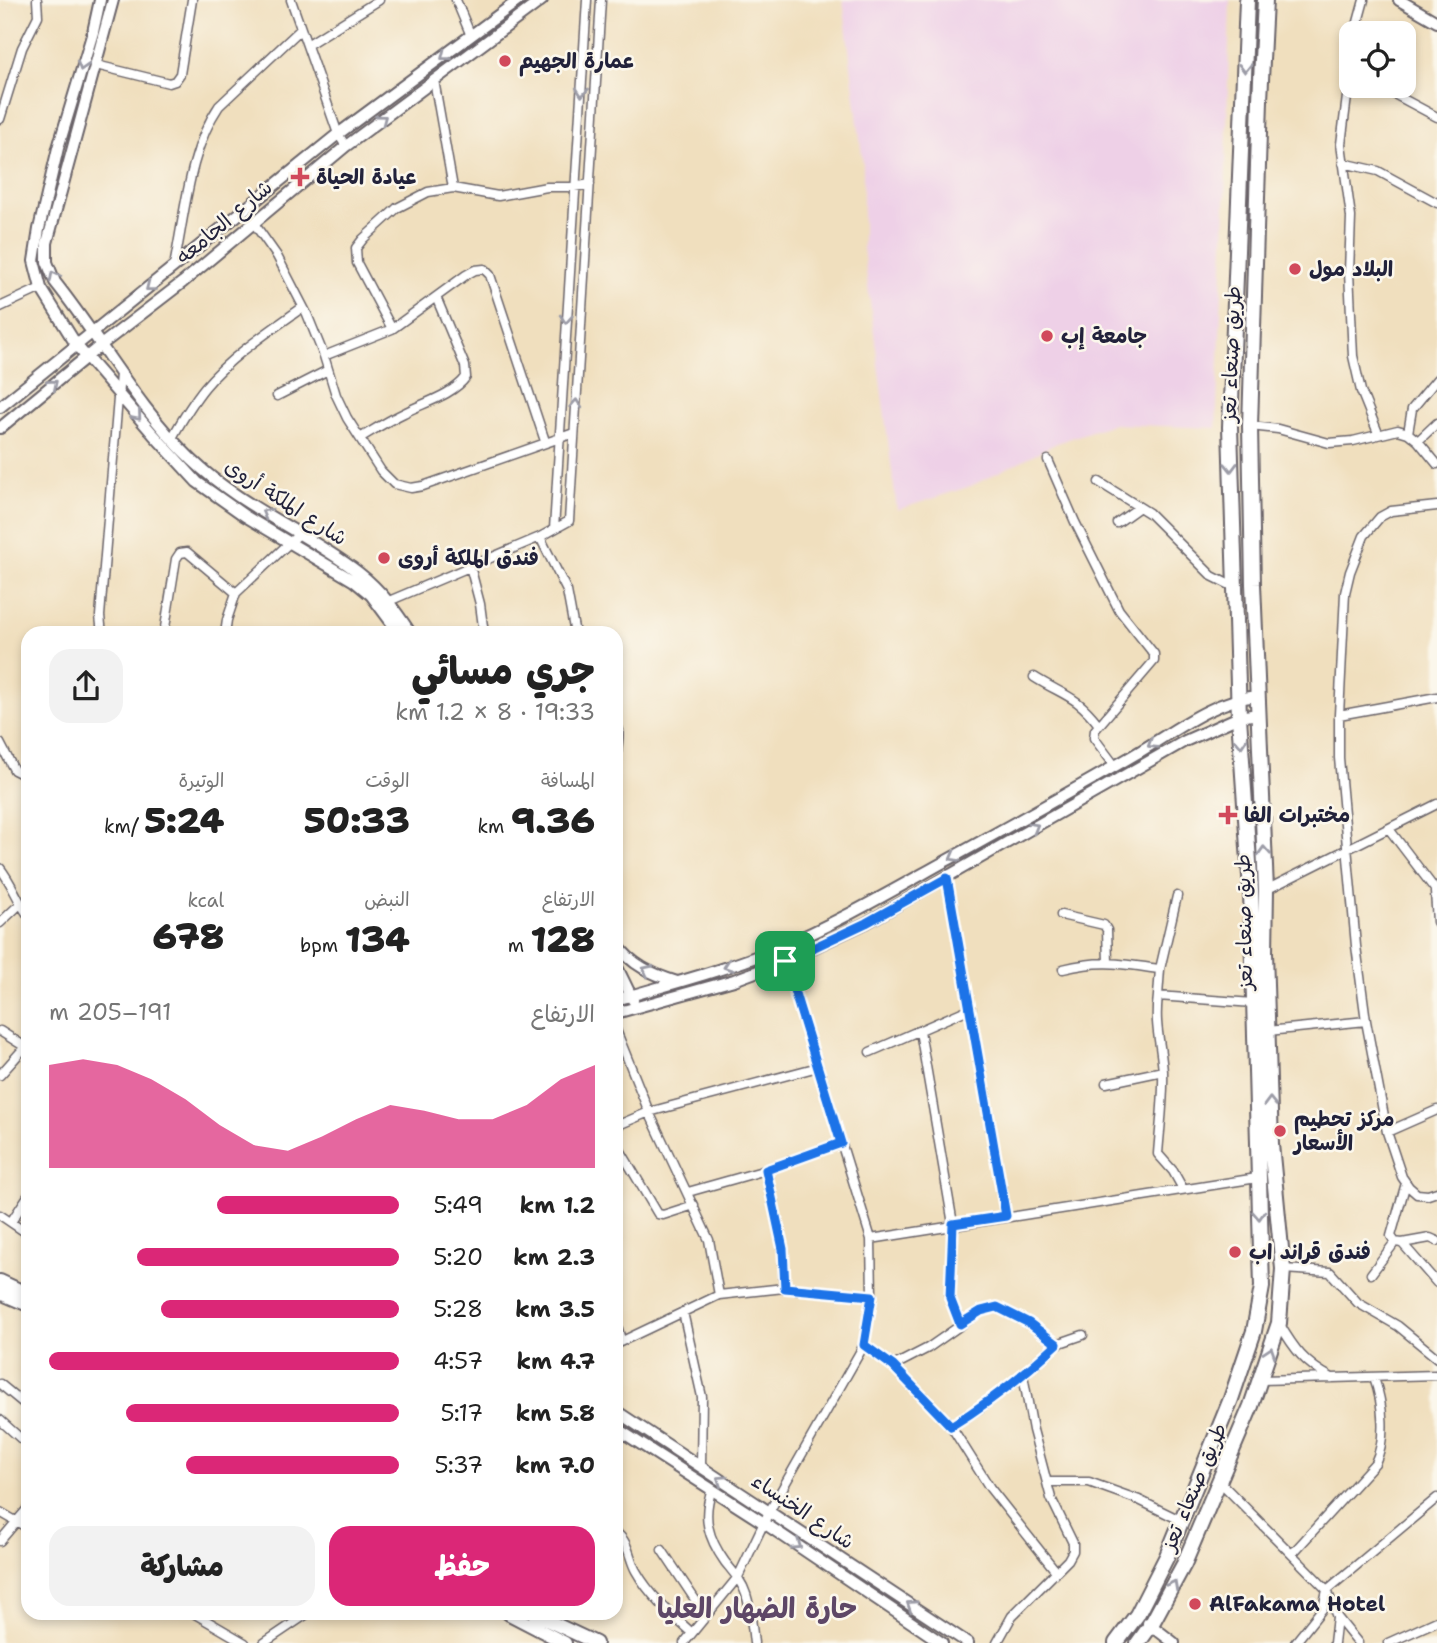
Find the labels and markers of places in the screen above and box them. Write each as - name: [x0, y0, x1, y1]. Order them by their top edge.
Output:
- place label: عمارة الجهيم: [519, 47, 635, 77]
- marker: عمارة الجهيم: [497, 53, 513, 69]
- place label: عيادة الحياة: [316, 163, 416, 191]
- marker: عيادة الحياة: [290, 167, 310, 187]
- place label: البلاد مول: [1309, 255, 1393, 283]
- marker: البلاد مول: [1287, 261, 1303, 277]
- place label: جامعة إب: [1061, 322, 1147, 350]
- marker: جامعة إب: [1039, 328, 1055, 344]
- place label: فندق الملكة أروى: [398, 544, 539, 572]
- marker: فندق الملكة أروى: [376, 550, 392, 566]
- place label: مختبرات الفا: [1244, 801, 1350, 829]
- marker: مختبرات الفا: [1218, 805, 1238, 825]
- pin: [755, 931, 815, 991]
- place label: مركز تحطيم الأسعار: [1292, 1105, 1395, 1157]
- marker: مركز تحطيم الأسعار: [1272, 1123, 1288, 1139]
- place label: فندق قراند اب: [1249, 1238, 1371, 1266]
- marker: فندق قراند اب: [1227, 1244, 1243, 1260]
- place label: AlFakama Hotel: [1209, 1590, 1385, 1618]
- marker: AlFakama Hotel: [1187, 1596, 1203, 1612]

